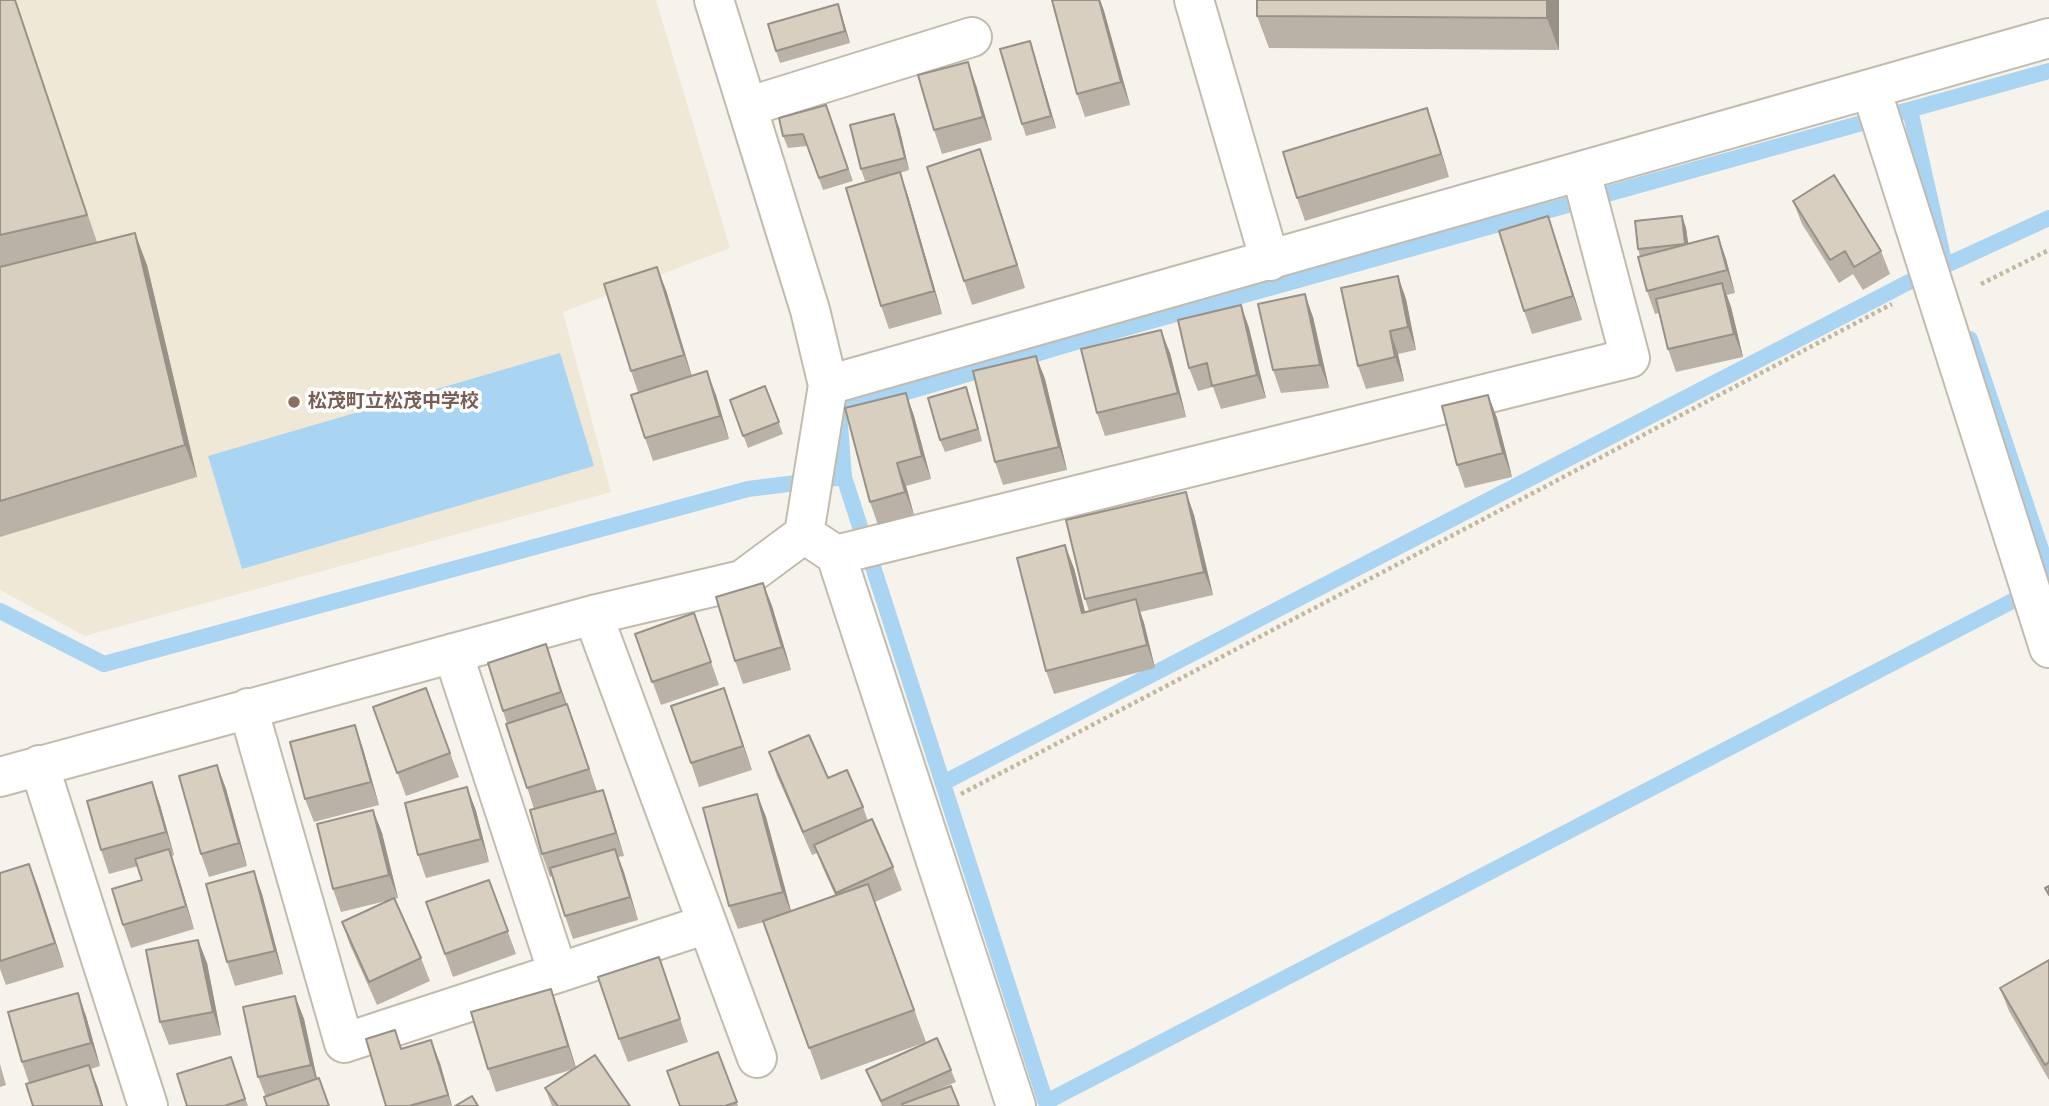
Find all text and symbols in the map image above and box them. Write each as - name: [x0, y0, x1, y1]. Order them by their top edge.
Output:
- place label: 松茂町立松茂中学校: [308, 391, 479, 413]
- marker: 松茂町立松茂中学校: [286, 394, 302, 410]

